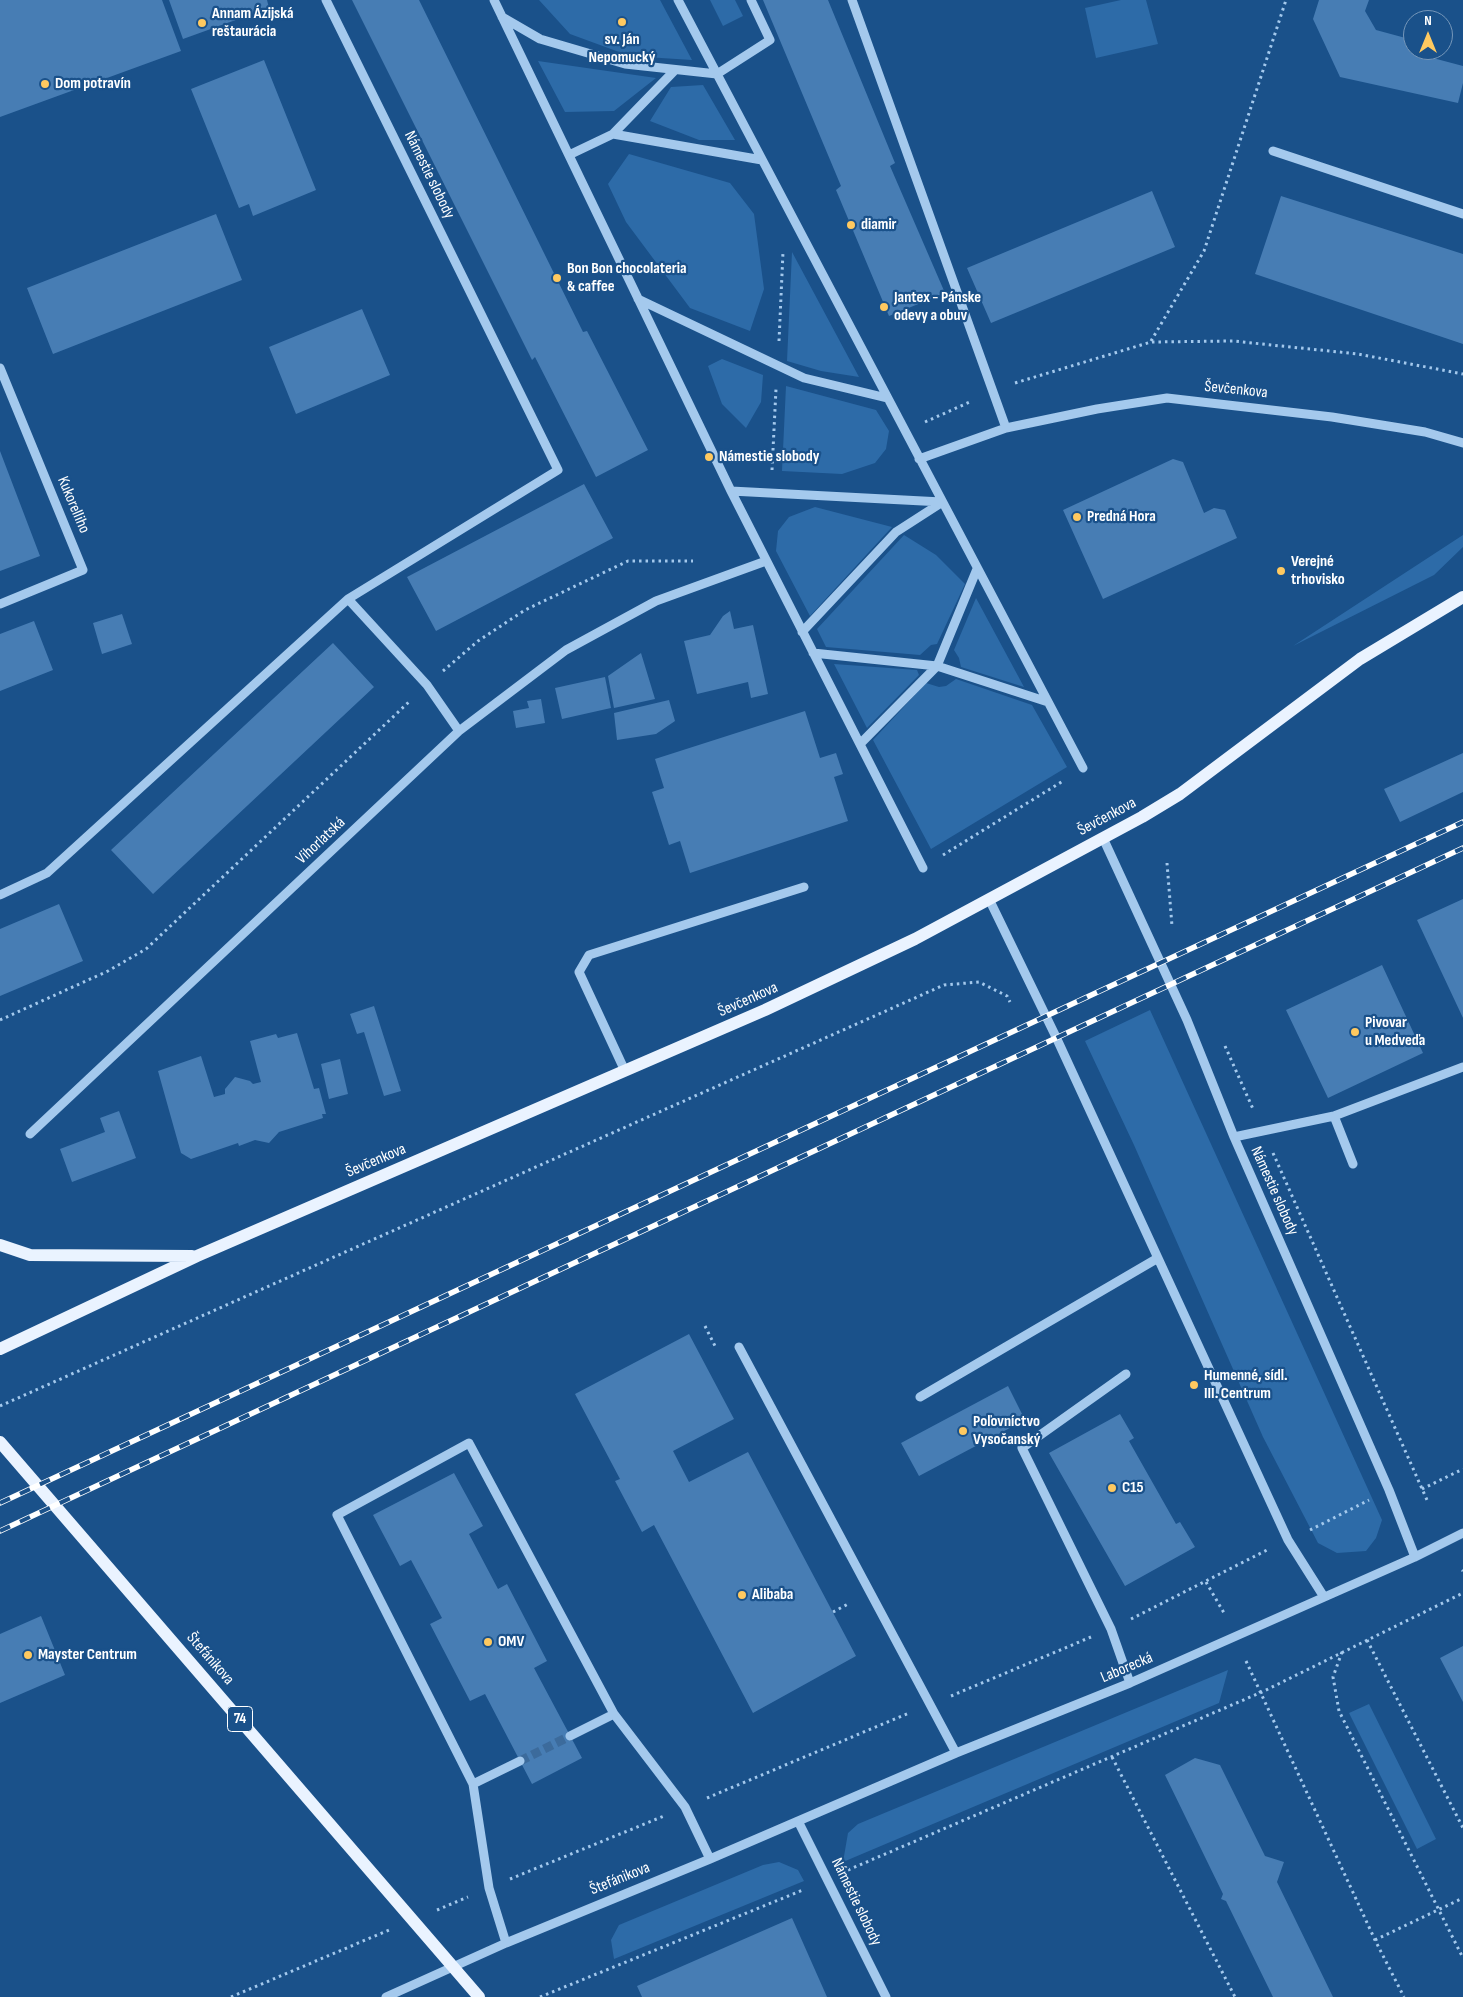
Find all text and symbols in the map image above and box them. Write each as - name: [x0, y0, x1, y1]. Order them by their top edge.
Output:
- place label: Annam Ázijská reštaurácia: [212, 4, 294, 42]
- north arrow: [1403, 10, 1453, 60]
- text: N: [1424, 12, 1432, 29]
- marker: sv. Ján Nepomucký: [616, 16, 628, 28]
- marker: Annam Ázijská reštaurácia: [196, 17, 208, 29]
- place label: sv. Ján Nepomucký: [588, 30, 656, 68]
- place label: Dom potravín: [55, 74, 131, 94]
- marker: Dom potravín: [39, 78, 51, 90]
- street label: Námestie slobody: [400, 128, 458, 222]
- place label: diamir: [861, 215, 897, 235]
- marker: diamir: [845, 219, 857, 231]
- place label: Bon Bon chocolateria & caffee: [567, 259, 686, 297]
- marker: Bon Bon chocolateria & caffee: [551, 272, 563, 284]
- place label: Jantex - Pánske odevy a obuv: [894, 288, 981, 326]
- marker: Jantex - Pánske odevy a obuv: [878, 301, 890, 313]
- street label: Ševčenkova: [1204, 377, 1268, 403]
- place label: Námestie slobody: [719, 447, 819, 467]
- marker: Námestie slobody: [703, 451, 715, 463]
- street label: Kukorelliho: [52, 474, 94, 536]
- place label: Predná Hora: [1087, 507, 1156, 527]
- marker: Predná Hora: [1071, 511, 1083, 523]
- place label: Verejné trhovisko: [1291, 552, 1345, 590]
- marker: Verejné trhovisko: [1275, 565, 1287, 577]
- street label: Ševčenkova: [1075, 794, 1139, 840]
- street label: Vihorlatská: [292, 813, 350, 869]
- street label: Ševčenkova: [715, 978, 781, 1022]
- place label: Pivovar u Medveďa: [1365, 1013, 1425, 1051]
- marker: Pivovar u Medveďa: [1349, 1026, 1361, 1038]
- street label: Ševčenkova: [343, 1140, 409, 1182]
- street label: Námestie slobody: [1246, 1144, 1302, 1238]
- place label: Humenné, sídl. III. Centrum: [1204, 1366, 1288, 1404]
- marker: Humenné, sídl. III. Centrum: [1188, 1379, 1200, 1391]
- place label: Poľovníctvo Vysočanský: [973, 1412, 1040, 1450]
- marker: Poľovníctvo Vysočanský: [957, 1425, 969, 1437]
- place label: C15: [1122, 1478, 1144, 1498]
- marker: C15: [1106, 1482, 1118, 1494]
- place label: Alibaba: [752, 1585, 793, 1605]
- marker: Alibaba: [736, 1589, 748, 1601]
- street label: Štefánikova: [182, 1629, 238, 1689]
- place label: OMV: [498, 1632, 524, 1652]
- marker: OMV: [482, 1636, 494, 1648]
- place label: Mayster Centrum: [38, 1645, 137, 1665]
- street label: Laborecká: [1098, 1648, 1156, 1688]
- marker: Mayster Centrum: [22, 1649, 34, 1661]
- road number: 74: [228, 1706, 252, 1732]
- street label: Námestie slobody: [827, 1855, 885, 1949]
- street label: Štefánikova: [587, 1858, 653, 1900]

